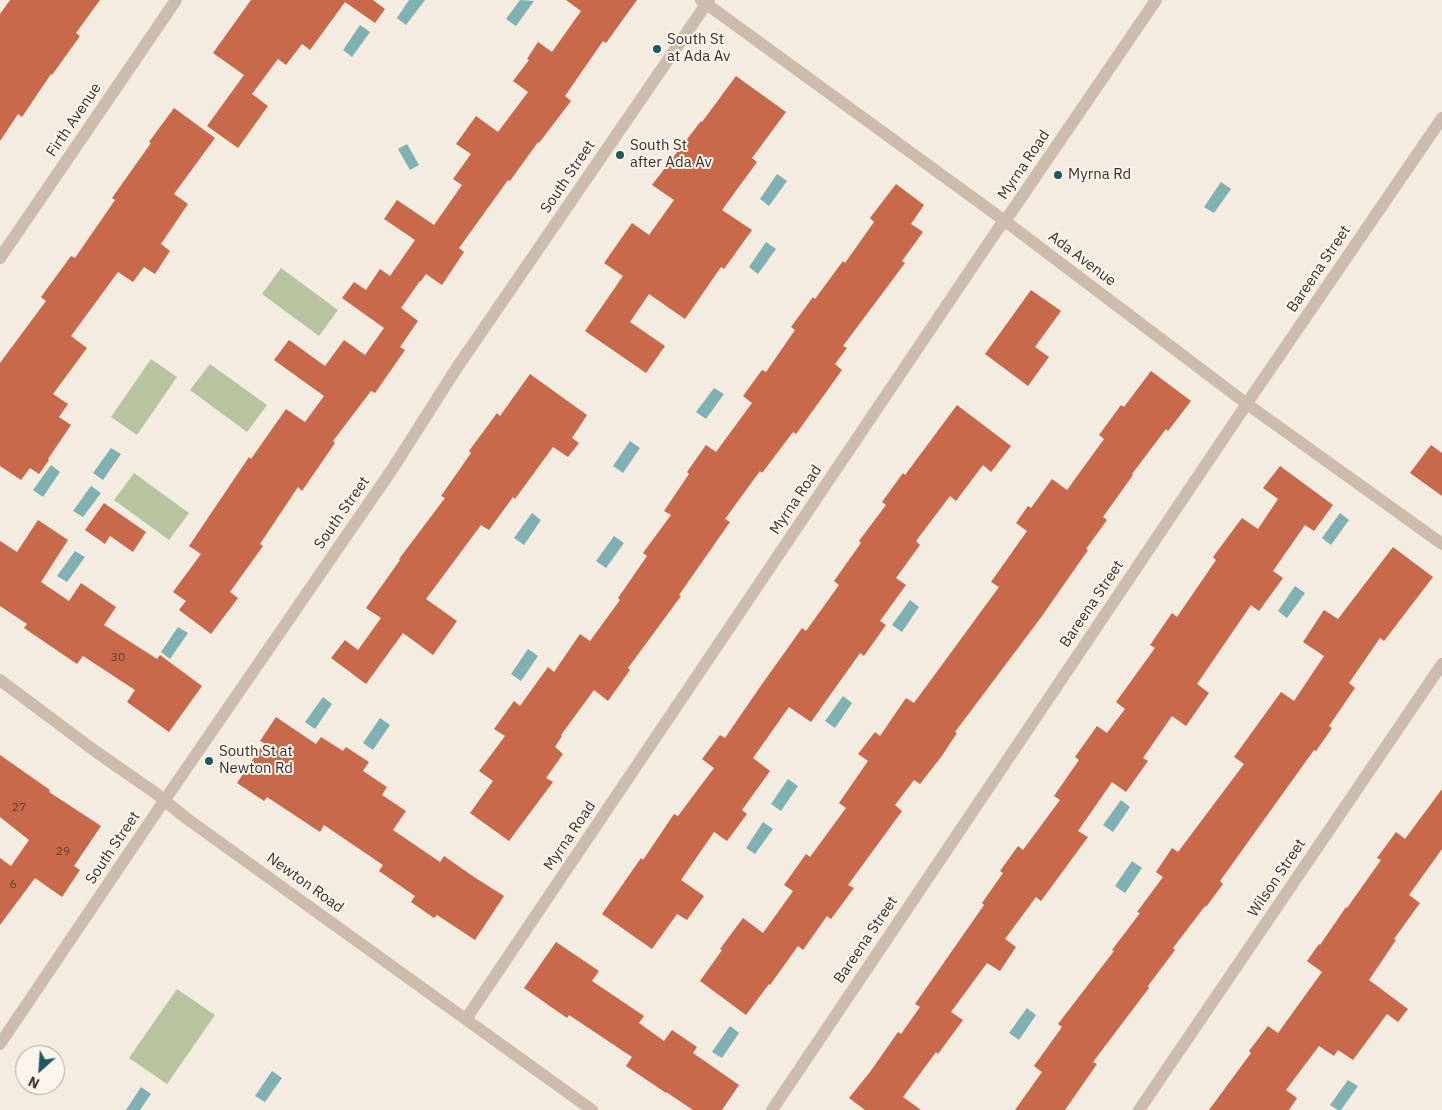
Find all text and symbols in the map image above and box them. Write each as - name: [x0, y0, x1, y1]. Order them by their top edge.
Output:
- place label: South St at Ada Av: [667, 31, 730, 66]
- marker: South St at Ada Av: [651, 43, 663, 55]
- street label: Firth Avenue: [43, 80, 105, 160]
- street label: Myrna Road: [994, 127, 1054, 203]
- street label: South Street: [537, 137, 599, 217]
- place label: South St after Ada Av: [630, 137, 712, 172]
- marker: South St after Ada Av: [614, 149, 626, 161]
- place label: Myrna Rd: [1068, 166, 1131, 184]
- marker: Myrna Rd: [1052, 169, 1064, 181]
- street label: Bareena Street: [1283, 222, 1355, 316]
- street label: Ada Avenue: [1045, 228, 1119, 290]
- street label: Myrna Road: [766, 462, 826, 538]
- street label: South Street: [311, 473, 373, 553]
- street label: Bareena Street: [1056, 557, 1128, 651]
- house number: 30: [111, 651, 125, 665]
- place label: South St at Newton Rd: [219, 743, 293, 778]
- marker: South St at Newton Rd: [203, 755, 215, 767]
- street label: Myrna Road: [540, 798, 600, 874]
- house number: 27: [12, 801, 26, 815]
- street label: South Street: [82, 808, 144, 888]
- street label: Wilson Street: [1244, 836, 1310, 920]
- house number: 29: [56, 845, 70, 859]
- street label: Newton Road: [263, 849, 347, 917]
- house number: 6: [9, 878, 17, 892]
- street label: Bareena Street: [830, 893, 902, 987]
- north arrow: [15, 1045, 65, 1095]
- text: N: [25, 1072, 42, 1093]

